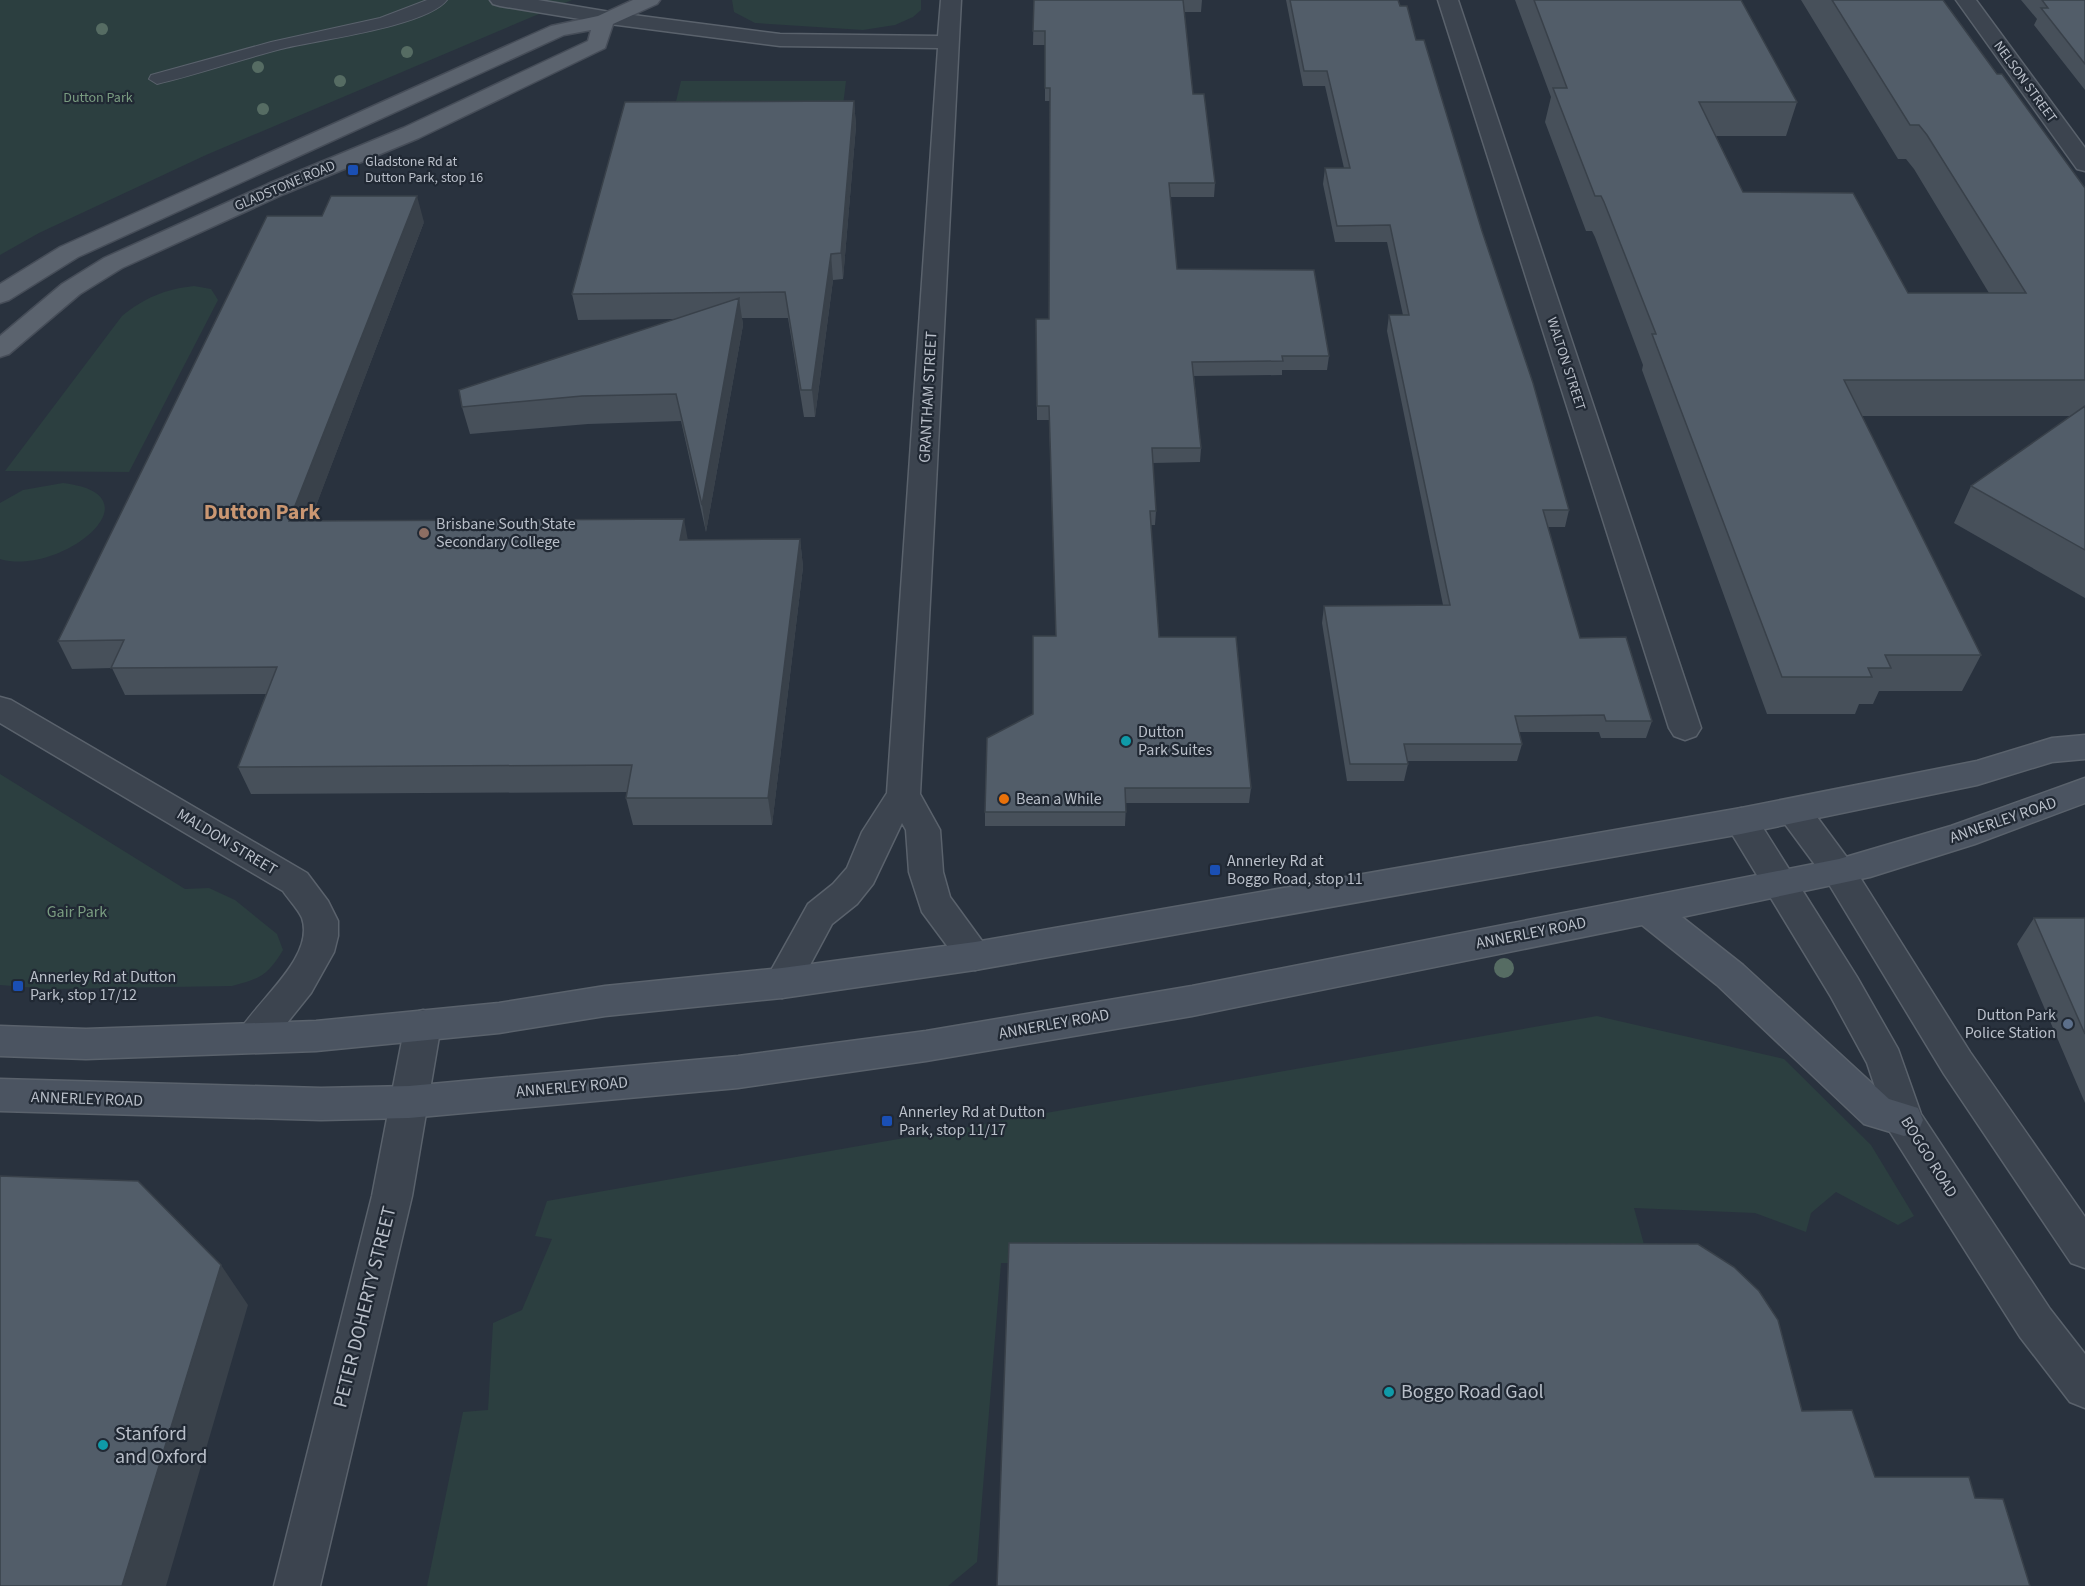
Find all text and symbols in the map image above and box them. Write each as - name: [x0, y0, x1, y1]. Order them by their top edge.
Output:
- street label: NELSON STREET: [1989, 37, 2062, 127]
- park label: Dutton Park: [63, 88, 133, 108]
- place label: Gladstone Rd at Dutton Park, stop 16: [365, 152, 483, 188]
- street label: GLADSTONE ROAD: [231, 156, 339, 216]
- marker: Gladstone Rd at Dutton Park, stop 16: [346, 163, 360, 177]
- street label: WALTON STREET: [1542, 315, 1591, 414]
- street label: GRANTHAM STREET: [914, 330, 942, 463]
- district label: Dutton Park: [204, 496, 320, 528]
- place label: Brisbane South State Secondary College: [436, 513, 576, 553]
- marker: Brisbane South State Secondary College: [417, 526, 431, 540]
- place label: Dutton Park Suites: [1138, 721, 1212, 761]
- marker: Dutton Park Suites: [1119, 734, 1133, 748]
- place label: Bean a While: [1016, 788, 1102, 810]
- street label: ANNERLEY ROAD: [1946, 791, 2060, 849]
- marker: Bean a While: [997, 792, 1011, 806]
- street label: MALDON STREET: [173, 803, 282, 881]
- place label: Annerley Rd at Boggo Road, stop 11: [1227, 850, 1363, 890]
- marker: Annerley Rd at Boggo Road, stop 11: [1208, 863, 1222, 877]
- park label: Gair Park: [47, 901, 107, 923]
- street label: ANNERLEY ROAD: [1474, 911, 1588, 954]
- place label: Annerley Rd at Dutton Park, stop 17/12: [30, 966, 176, 1006]
- marker: Annerley Rd at Dutton Park, stop 17/12: [11, 979, 25, 993]
- street label: ANNERLEY ROAD: [997, 1003, 1111, 1045]
- place label: Dutton Park Police Station: [1965, 1004, 2056, 1044]
- marker: Dutton Park Police Station: [2061, 1017, 2075, 1031]
- street label: ANNERLEY ROAD: [515, 1071, 629, 1103]
- street label: ANNERLEY ROAD: [31, 1086, 144, 1112]
- place label: Annerley Rd at Dutton Park, stop 11/17: [899, 1101, 1045, 1141]
- street label: BOGGO ROAD: [1895, 1112, 1963, 1202]
- marker: Annerley Rd at Dutton Park, stop 11/17: [880, 1114, 894, 1128]
- street label: PETER DOHERTY STREET: [326, 1203, 404, 1411]
- place label: Boggo Road Gaol: [1401, 1378, 1544, 1406]
- marker: Boggo Road Gaol: [1382, 1385, 1396, 1399]
- place label: Stanford and Oxford: [115, 1420, 207, 1471]
- marker: Stanford and Oxford: [96, 1438, 110, 1452]

